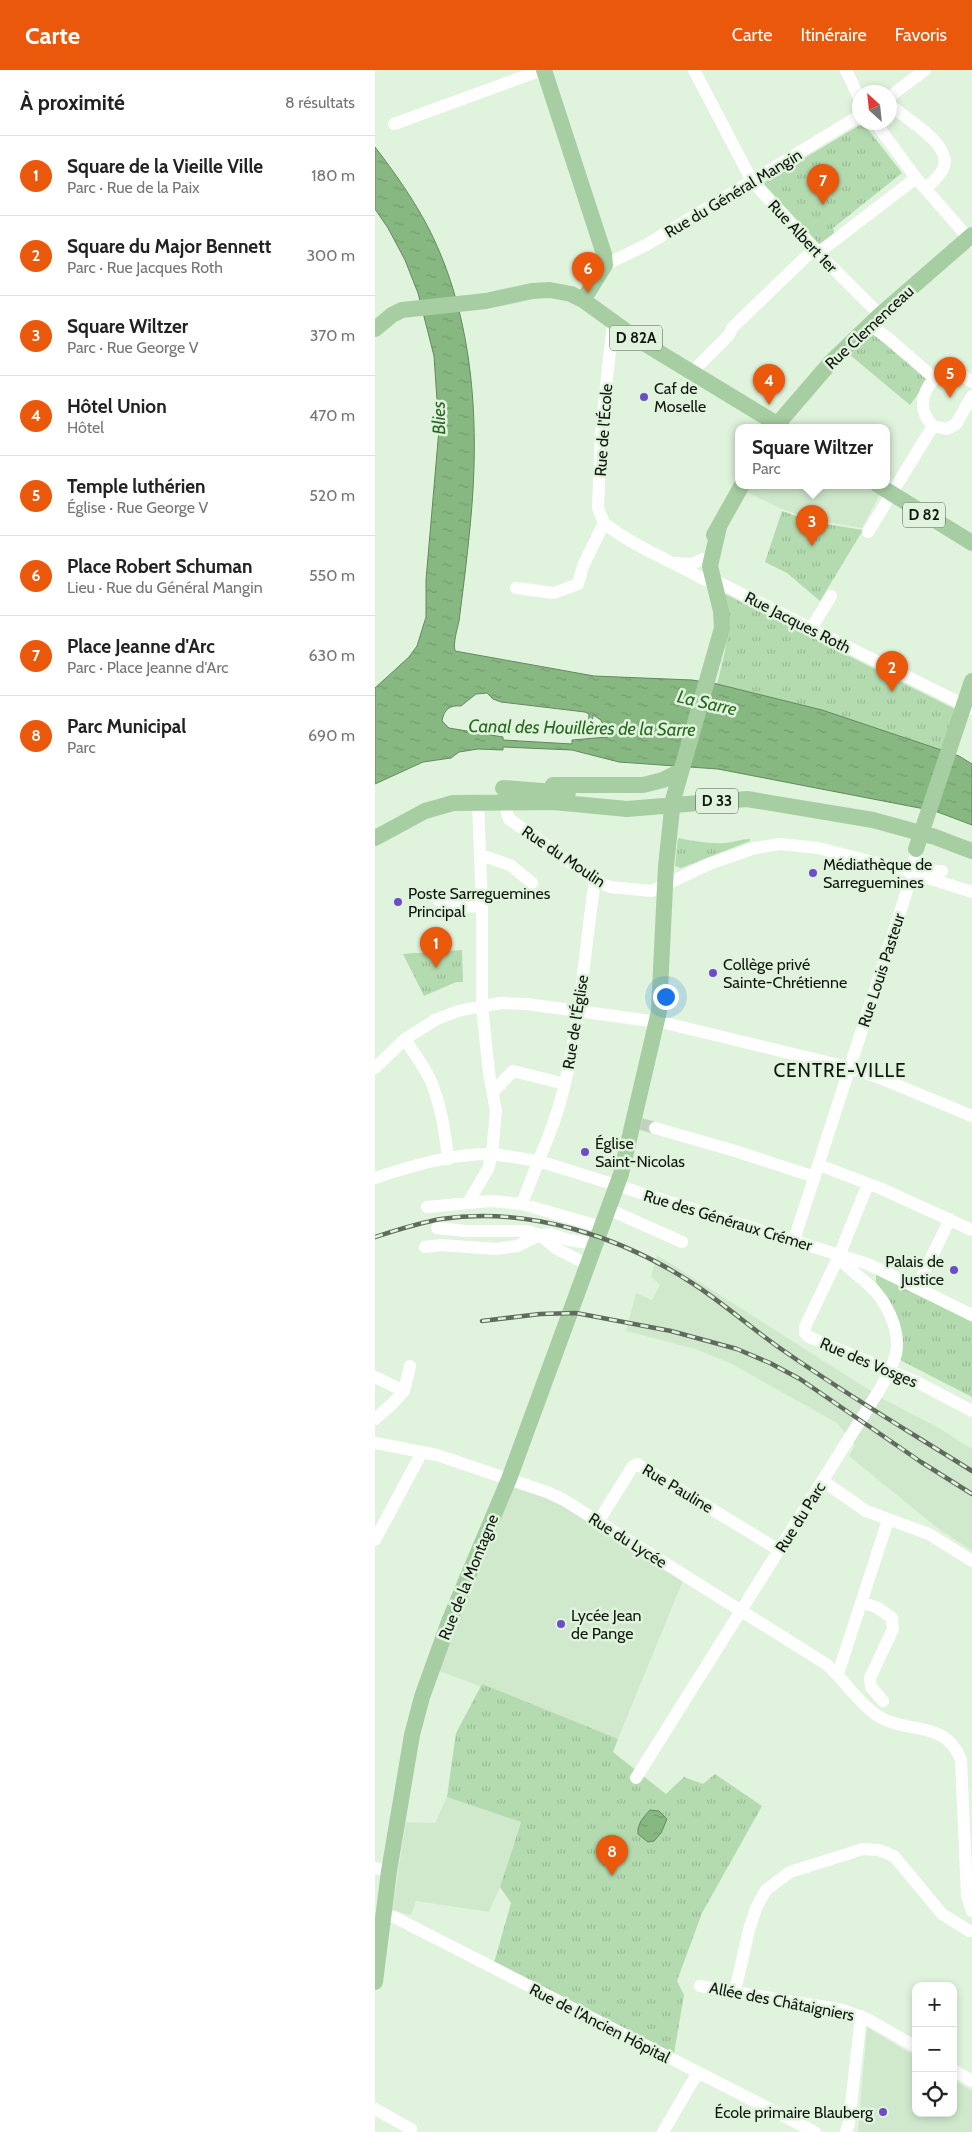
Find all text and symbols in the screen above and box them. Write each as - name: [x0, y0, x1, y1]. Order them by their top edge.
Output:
- text: Carte: [25, 21, 80, 50]
- text: Carte: [732, 24, 772, 46]
- text: Itinéraire: [800, 24, 867, 46]
- text: Favoris: [895, 24, 947, 46]
- north arrow: [852, 85, 897, 130]
- text: À proximité: [20, 90, 125, 115]
- text: 8 résultats: [285, 93, 355, 112]
- street label: Rue du Général Mangin: [661, 145, 805, 242]
- text: Square de la Vieille Ville: [67, 155, 263, 178]
- pin: 7: [807, 164, 839, 205]
- text: 1: [33, 166, 39, 185]
- text: 180 m: [311, 166, 355, 185]
- text: Parc · Rue de la Paix: [67, 178, 200, 197]
- street label: Rue Albert 1er: [764, 196, 842, 277]
- text: Square du Major Bennett: [67, 235, 271, 258]
- text: 2: [32, 246, 40, 265]
- text: 300 m: [306, 246, 355, 265]
- pin: 6: [572, 252, 604, 293]
- text: Parc · Rue Jacques Roth: [67, 258, 223, 277]
- street label: Rue Clemenceau: [821, 282, 917, 373]
- text: Square Wiltzer: [67, 315, 188, 338]
- text: 3: [32, 326, 40, 345]
- text: 370 m: [310, 326, 355, 345]
- road number: D 82A: [610, 326, 662, 350]
- text: Parc · Rue George V: [67, 338, 199, 357]
- pin: 5: [934, 357, 966, 398]
- pin: 4: [753, 364, 785, 405]
- place label: Caf de Moselle: [654, 379, 706, 416]
- street label: Rue de l'École: [591, 383, 616, 477]
- marker: Caf de Moselle: [638, 391, 650, 403]
- text: Hôtel Union: [67, 395, 167, 418]
- water label: Blies: [428, 401, 450, 435]
- text: 4: [31, 406, 41, 425]
- text: 470 m: [309, 406, 355, 425]
- text: Hôtel: [67, 418, 104, 437]
- popup: [735, 424, 890, 489]
- text: Square Wiltzer: [752, 436, 873, 459]
- text: Parc: [752, 459, 781, 478]
- text: Temple luthérien: [67, 475, 206, 498]
- text: 5: [32, 486, 40, 505]
- text: 520 m: [309, 486, 355, 505]
- text: Église · Rue George V: [67, 498, 208, 517]
- road number: D 82: [903, 502, 945, 528]
- pin: 3: [796, 505, 828, 546]
- text: Place Robert Schuman: [67, 555, 252, 578]
- text: 6: [32, 566, 41, 585]
- text: 550 m: [309, 566, 355, 585]
- text: Lieu · Rue du Général Mangin: [67, 578, 263, 597]
- street label: Rue Jacques Roth: [742, 588, 854, 657]
- text: Place Jeanne d'Arc: [67, 635, 215, 658]
- text: 7: [32, 646, 40, 665]
- text: 630 m: [308, 646, 355, 665]
- pin: 2: [876, 651, 908, 692]
- text: Parc · Place Jeanne d'Arc: [67, 658, 229, 677]
- water label: La Sarre: [675, 685, 739, 721]
- text: Parc Municipal: [67, 715, 186, 738]
- water label: Canal des Houillères de la Sarre: [468, 715, 696, 741]
- text: 8: [31, 726, 41, 745]
- text: 690 m: [308, 726, 355, 745]
- text: Parc: [67, 738, 96, 757]
- road number: D 33: [696, 788, 738, 814]
- street label: Rue du Moulin: [518, 822, 609, 891]
- place label: Médiathèque de Sarreguemines: [823, 855, 932, 892]
- marker: Médiathèque de Sarreguemines: [807, 867, 819, 879]
- place label: Poste Sarreguemines Principal: [408, 884, 551, 921]
- marker: Poste Sarreguemines Principal: [392, 896, 404, 908]
- street label: Rue Louis Pasteur: [854, 910, 909, 1029]
- pin: 1: [420, 927, 452, 968]
- place label: Collège privé Sainte-Chrétienne: [723, 955, 847, 992]
- marker: Collège privé Sainte-Chrétienne: [707, 967, 719, 979]
- street label: Rue de l'Église: [559, 974, 592, 1071]
- your location: [653, 984, 679, 1010]
- district label: CENTRE-VILLE: [773, 1059, 907, 1082]
- place label: Église Saint-Nicolas: [595, 1134, 685, 1171]
- marker: Église Saint-Nicolas: [579, 1146, 591, 1158]
- street label: Rue des Généraux Crémer: [641, 1186, 815, 1255]
- place label: Palais de Justice: [885, 1252, 944, 1289]
- marker: Palais de Justice: [948, 1264, 960, 1276]
- street label: Rue des Vosges: [817, 1333, 921, 1392]
- street label: Rue Pauline: [639, 1460, 716, 1517]
- street label: Rue du Parc: [771, 1479, 829, 1556]
- street label: Rue du Lycée: [585, 1509, 670, 1572]
- street label: Rue de la Montagne: [435, 1512, 502, 1643]
- place label: Lycée Jean de Pange: [571, 1606, 642, 1643]
- marker: Lycée Jean de Pange: [555, 1618, 567, 1630]
- pin: 8: [596, 1835, 628, 1876]
- street label: Allée des Châtaigniers: [708, 1978, 856, 2025]
- street label: Rue de l'Ancien Hôpital: [526, 1980, 673, 2067]
- map controls: [912, 1982, 957, 2117]
- button: +: [912, 1982, 957, 2027]
- button: −: [912, 2027, 957, 2072]
- button: locate: [912, 2072, 957, 2117]
- place label: École primaire Blauberg: [715, 2103, 874, 2122]
- marker: École primaire Blauberg: [877, 2106, 889, 2118]

